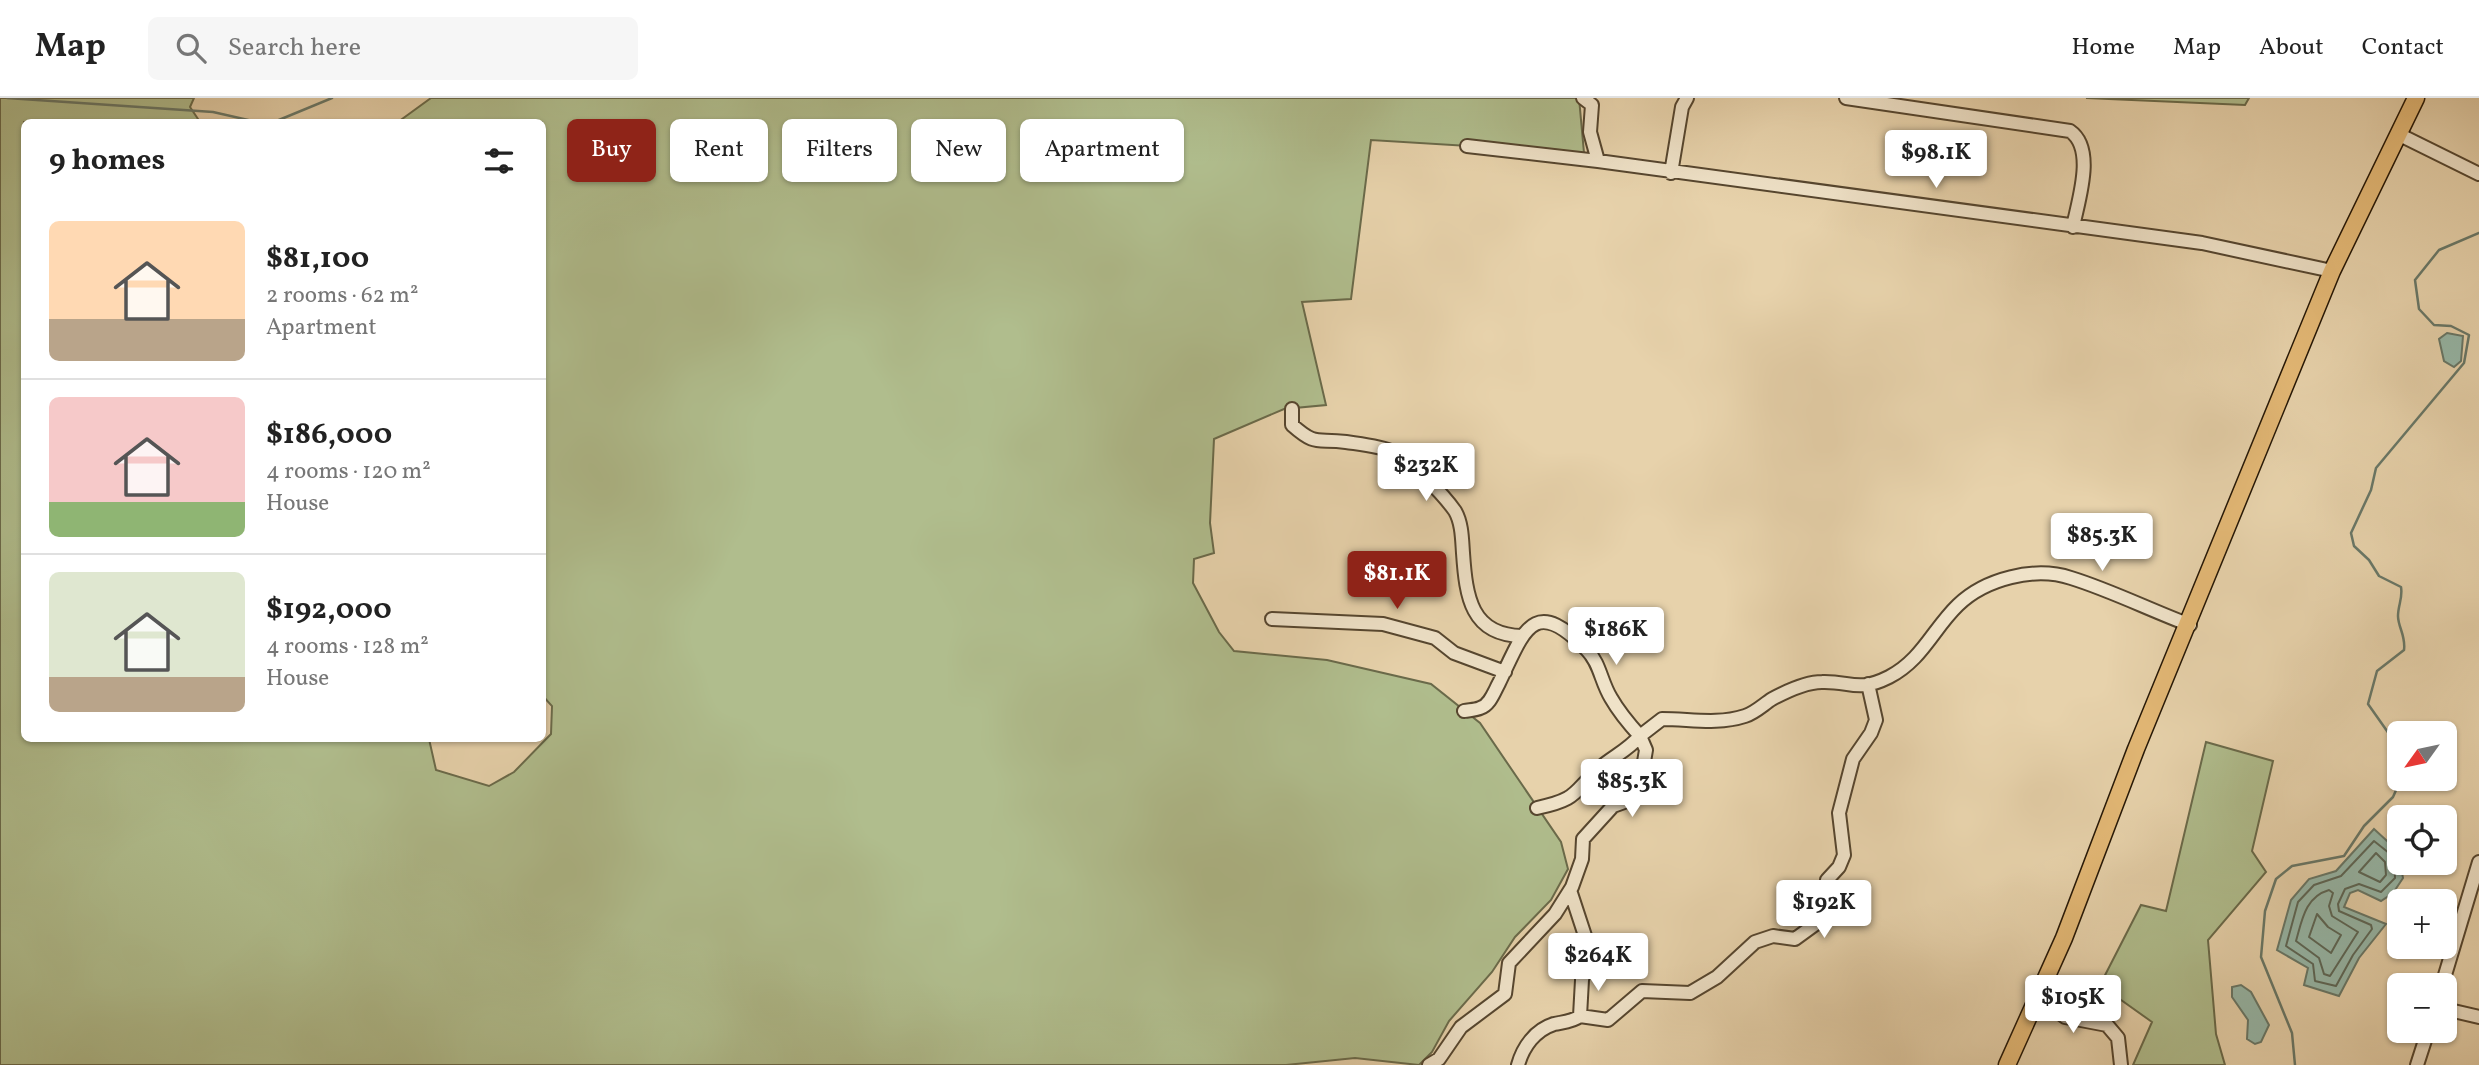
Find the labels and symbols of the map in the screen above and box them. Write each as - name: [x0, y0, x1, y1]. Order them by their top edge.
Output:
- pin: $98.1K: [1879, 130, 1993, 190]
- pin: $232K: [1377, 444, 1475, 503]
- pin: $85.3K: [2045, 514, 2159, 573]
- pin: $81.1K: [1340, 552, 1454, 611]
- pin: $186K: [1567, 608, 1665, 667]
- north arrow: [2387, 721, 2457, 791]
- pin: $85.3K: [1575, 760, 1689, 819]
- pin: $192K: [1775, 880, 1873, 940]
- pin: $264K: [1549, 934, 1647, 993]
- pin: $105K: [2024, 976, 2122, 1035]

